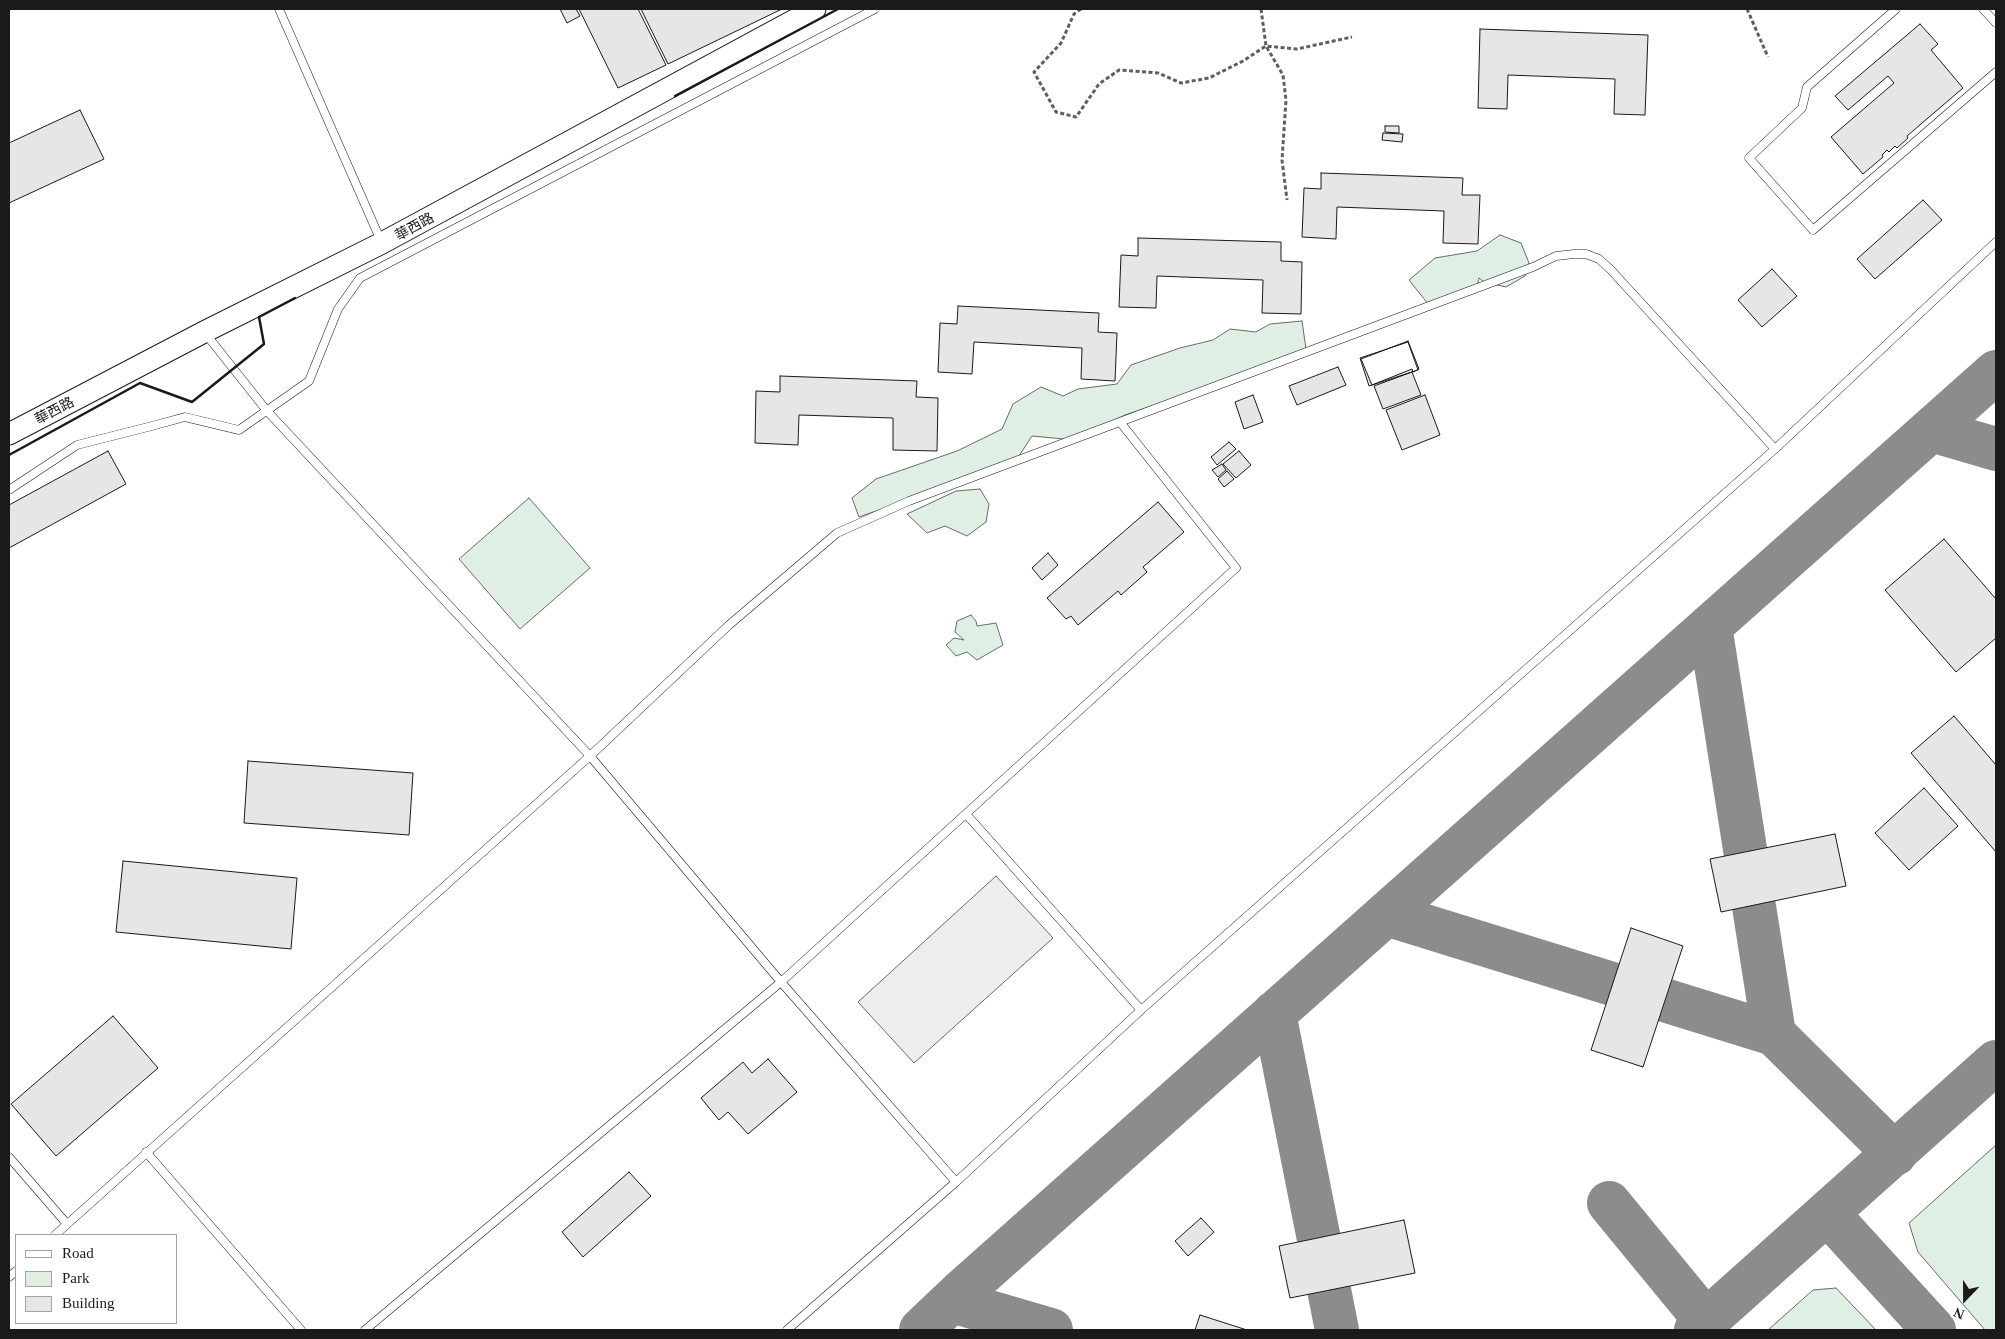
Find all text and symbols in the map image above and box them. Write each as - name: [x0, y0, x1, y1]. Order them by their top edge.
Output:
- street label: 華西路: [392, 208, 436, 244]
- street label: 華西路: [32, 393, 76, 427]
- legend: [15, 1234, 178, 1324]
- text: Road: [62, 1245, 94, 1261]
- text: Park: [62, 1270, 90, 1286]
- north arrow: [1940, 1274, 1990, 1324]
- text: Building: [62, 1295, 115, 1311]
- text: N: [1952, 1305, 1967, 1322]

